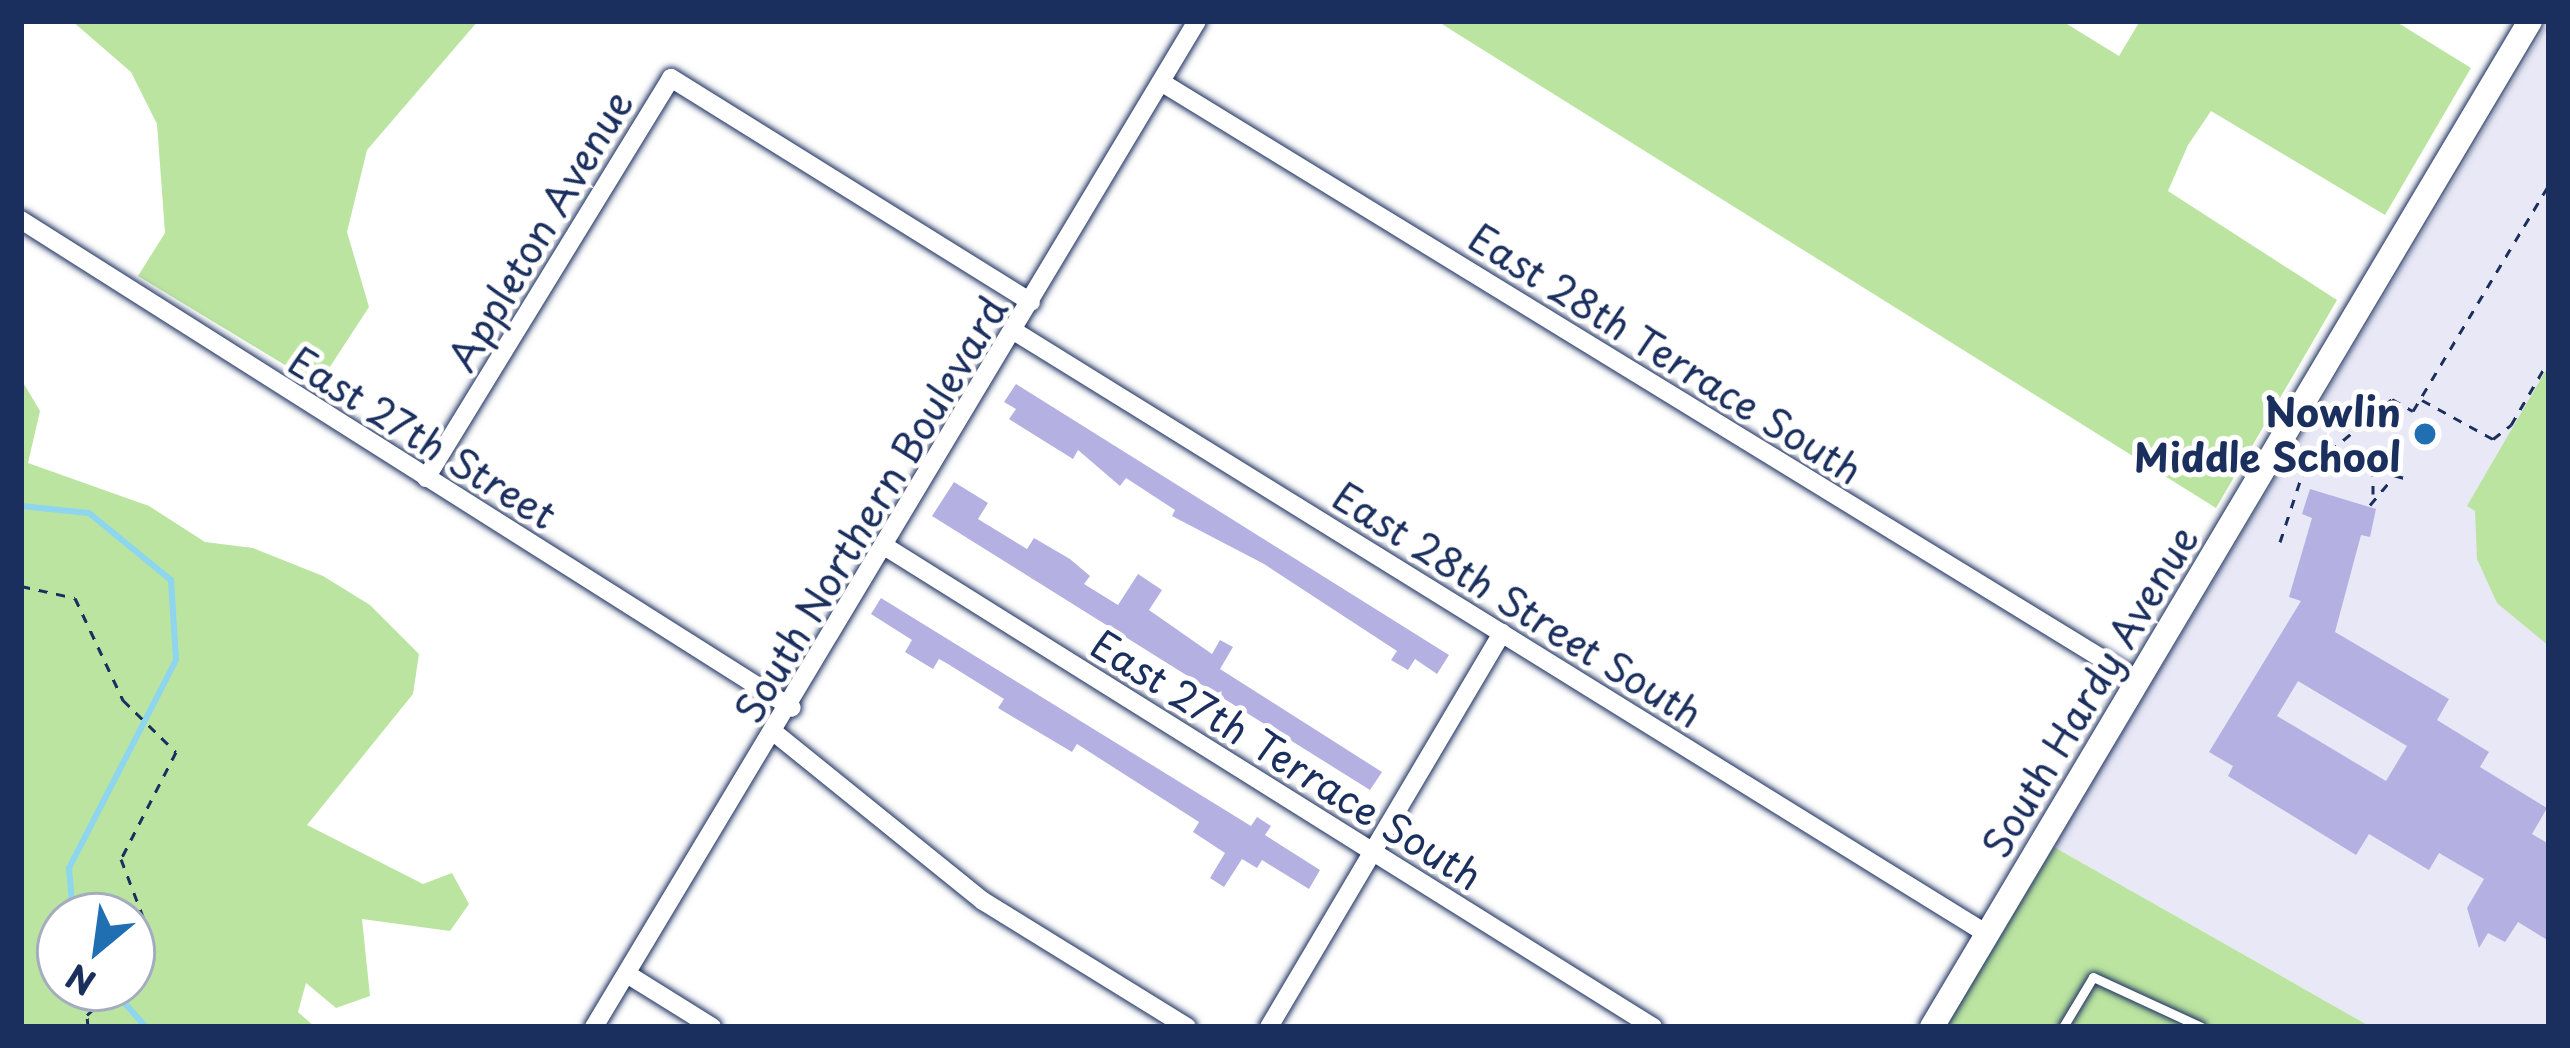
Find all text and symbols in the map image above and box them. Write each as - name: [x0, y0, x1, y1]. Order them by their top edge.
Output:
- street label: Appleton Avenue: [438, 83, 640, 377]
- street label: East 28th Terrace South: [1460, 212, 1872, 494]
- street label: South Northern Boulevard: [723, 286, 1017, 732]
- street label: East 27th Street: [280, 336, 566, 538]
- place label: Nowlin Middle School: [2130, 389, 2401, 480]
- marker: Nowlin Middle School: [2412, 421, 2438, 447]
- street label: East 28th Street South: [1322, 470, 1714, 738]
- street label: South Hardy Avenue: [1970, 515, 2208, 867]
- street label: East 27th Terrace South: [1083, 619, 1491, 899]
- north arrow: [36, 892, 156, 1012]
- text: N: [56, 953, 104, 1009]

